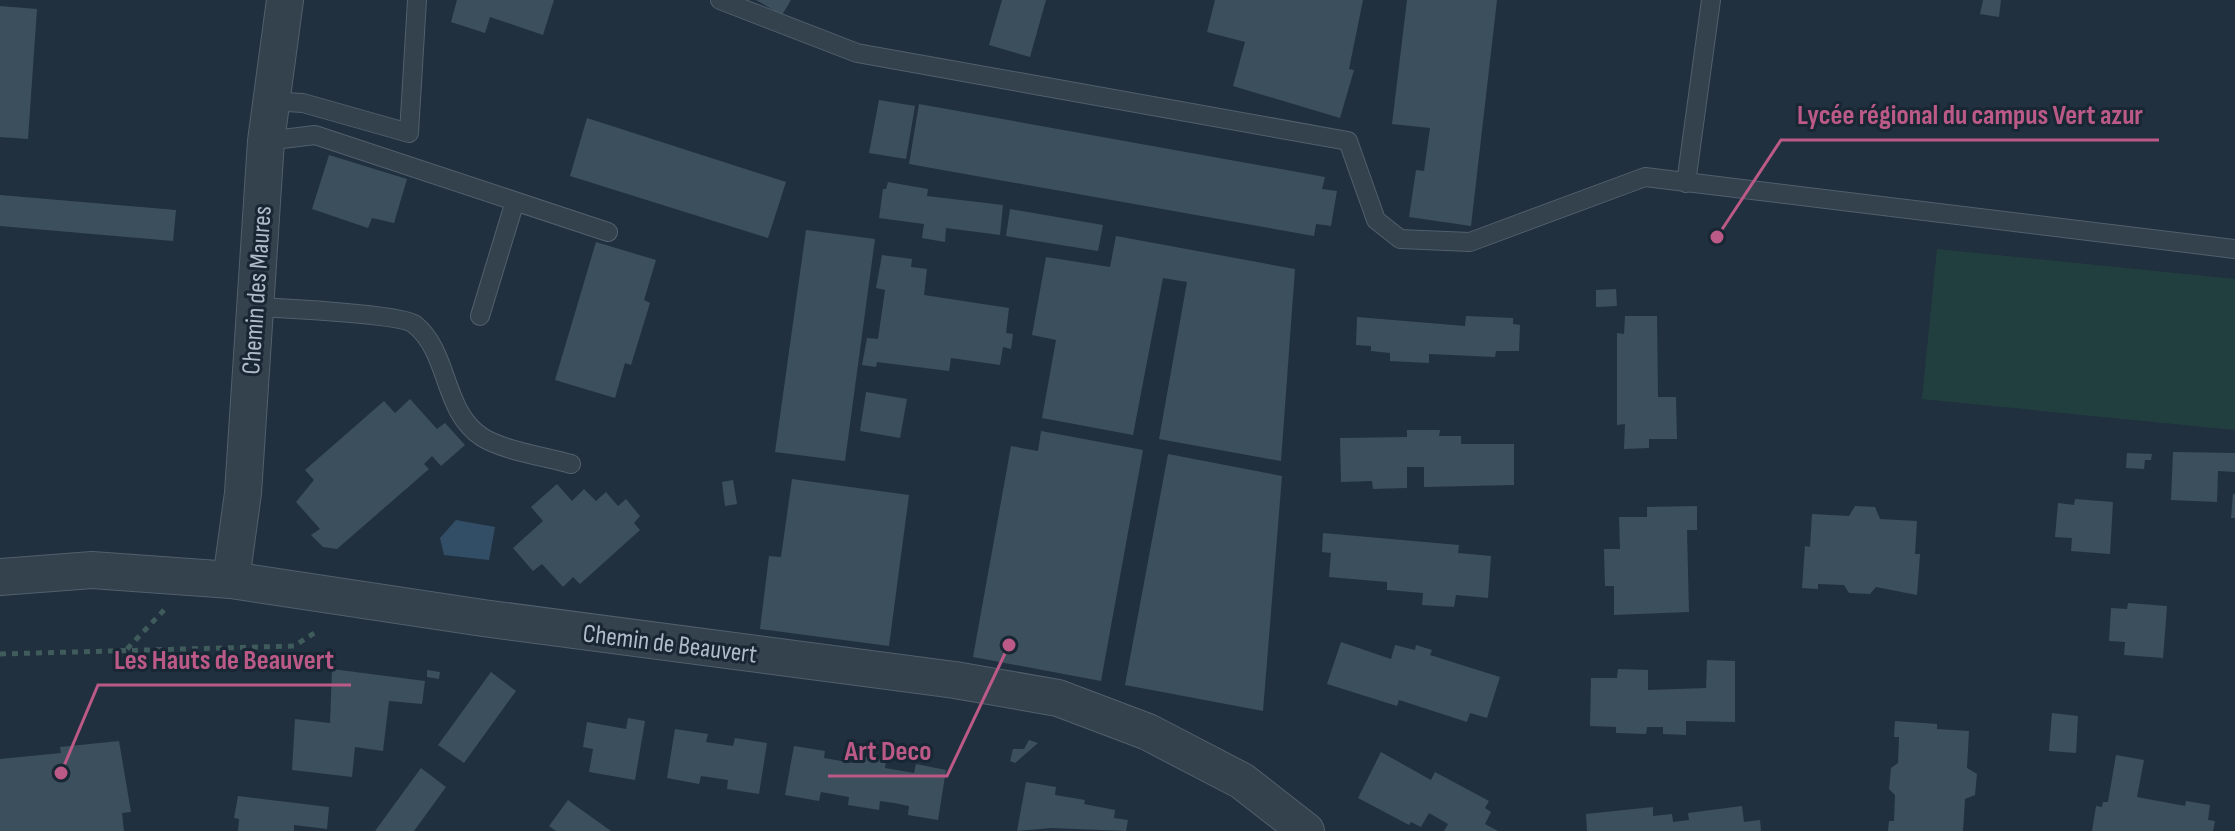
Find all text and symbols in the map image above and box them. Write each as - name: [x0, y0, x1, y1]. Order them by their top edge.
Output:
- callout: Lycée régional du campus Vert azur: [1781, 88, 2159, 140]
- text: Lycée régional du campus Vert azur: [1797, 99, 2143, 132]
- street label: Chemin des Maures: [236, 205, 279, 375]
- street label: Chemin de Beauvert: [581, 618, 759, 671]
- callout: Les Hauts de Beauvert: [98, 633, 351, 685]
- text: Les Hauts de Beauvert: [114, 644, 334, 677]
- callout: Art Deco: [828, 724, 947, 776]
- text: Art Deco: [844, 735, 931, 768]

